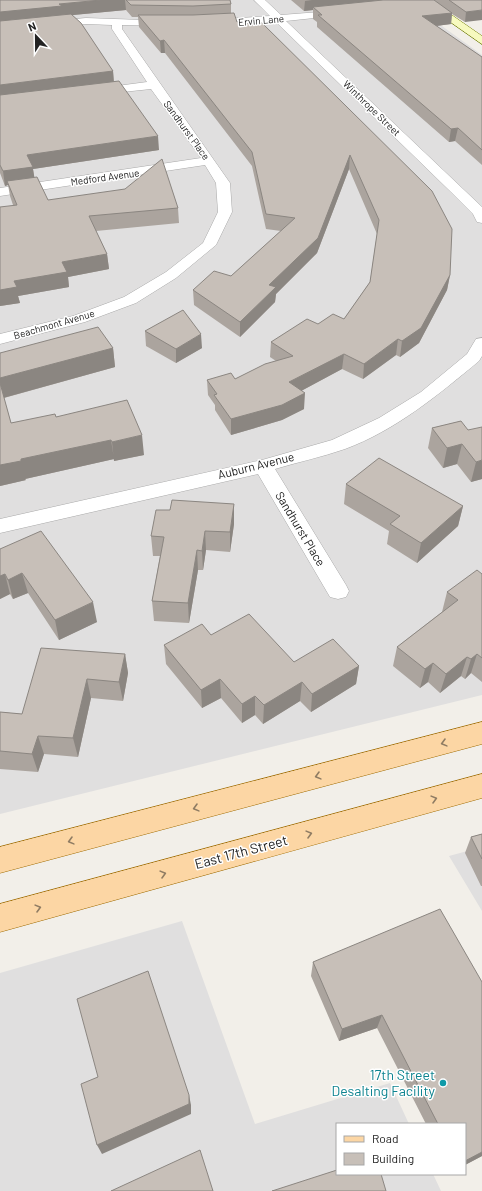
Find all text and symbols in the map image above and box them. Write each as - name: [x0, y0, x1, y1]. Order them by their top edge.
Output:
- street label: Ervin Lane: [238, 12, 284, 28]
- north arrow: [16, 16, 56, 56]
- text: N: [26, 19, 38, 34]
- street label: Winthrope Street: [341, 78, 403, 139]
- street label: Sandhurst Place: [161, 98, 213, 162]
- street label: Medford Avenue: [70, 166, 140, 188]
- street label: Beachmont Avenue: [12, 307, 96, 341]
- street label: Auburn Avenue: [216, 449, 295, 481]
- street label: Sandhurst Place: [273, 489, 329, 568]
- one-way arrow: [441, 738, 448, 747]
- one-way arrow: [315, 771, 322, 779]
- one-way arrow: [431, 795, 438, 804]
- one-way arrow: [193, 803, 200, 812]
- one-way arrow: [306, 830, 312, 838]
- street label: East 17th Street: [193, 831, 289, 872]
- one-way arrow: [68, 836, 75, 845]
- one-way arrow: [160, 870, 166, 878]
- one-way arrow: [34, 904, 41, 913]
- place label: 17th Street Desalting Facility: [332, 1066, 436, 1099]
- marker: 17th Street Desalting Facility: [438, 1078, 448, 1088]
- legend: [336, 1123, 466, 1175]
- text: Road: [372, 1131, 399, 1145]
- text: Building: [372, 1151, 414, 1165]

